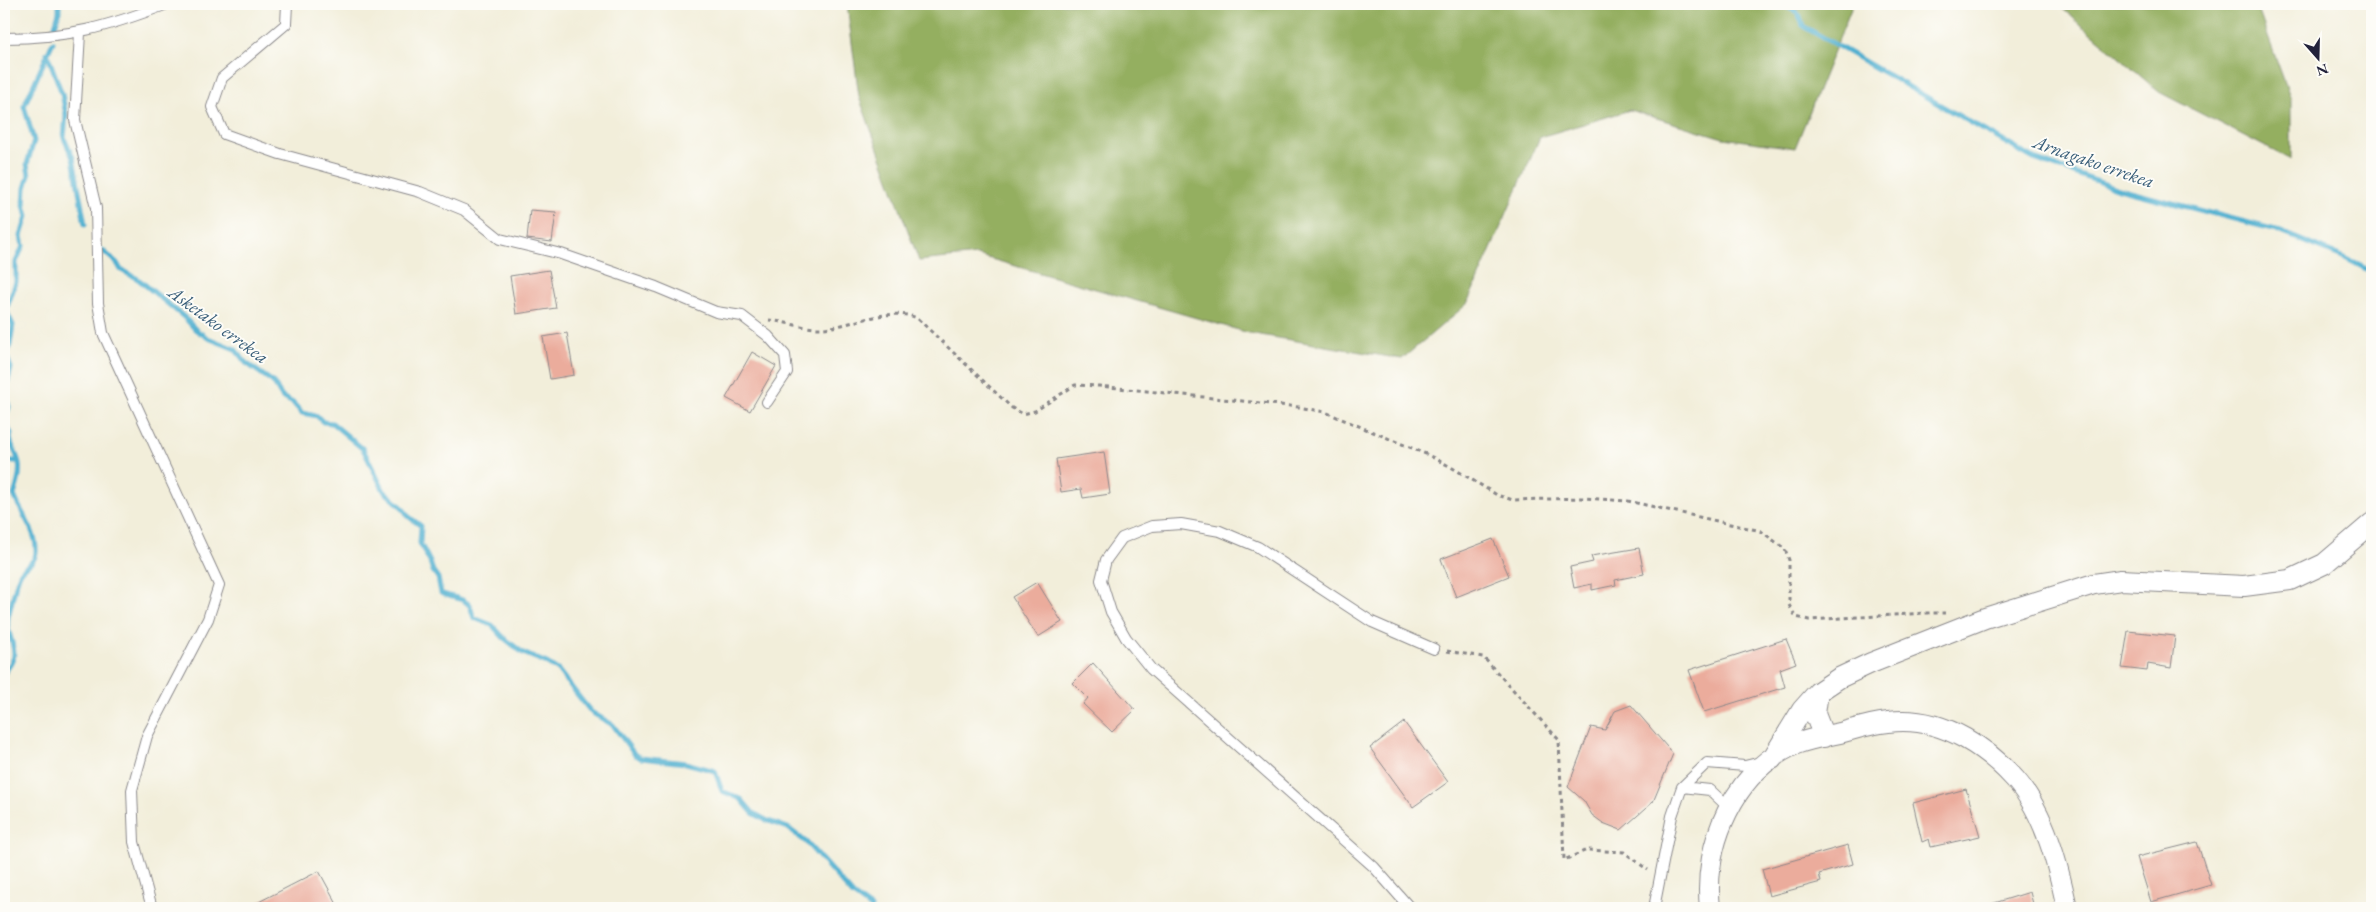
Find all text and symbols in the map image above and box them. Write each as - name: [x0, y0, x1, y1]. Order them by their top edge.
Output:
- north arrow: [2294, 32, 2344, 82]
- text: N: [2313, 60, 2331, 81]
- water label: Arnagako errekea: [2028, 128, 2158, 194]
- water label: Asketako errekea: [162, 278, 274, 369]

